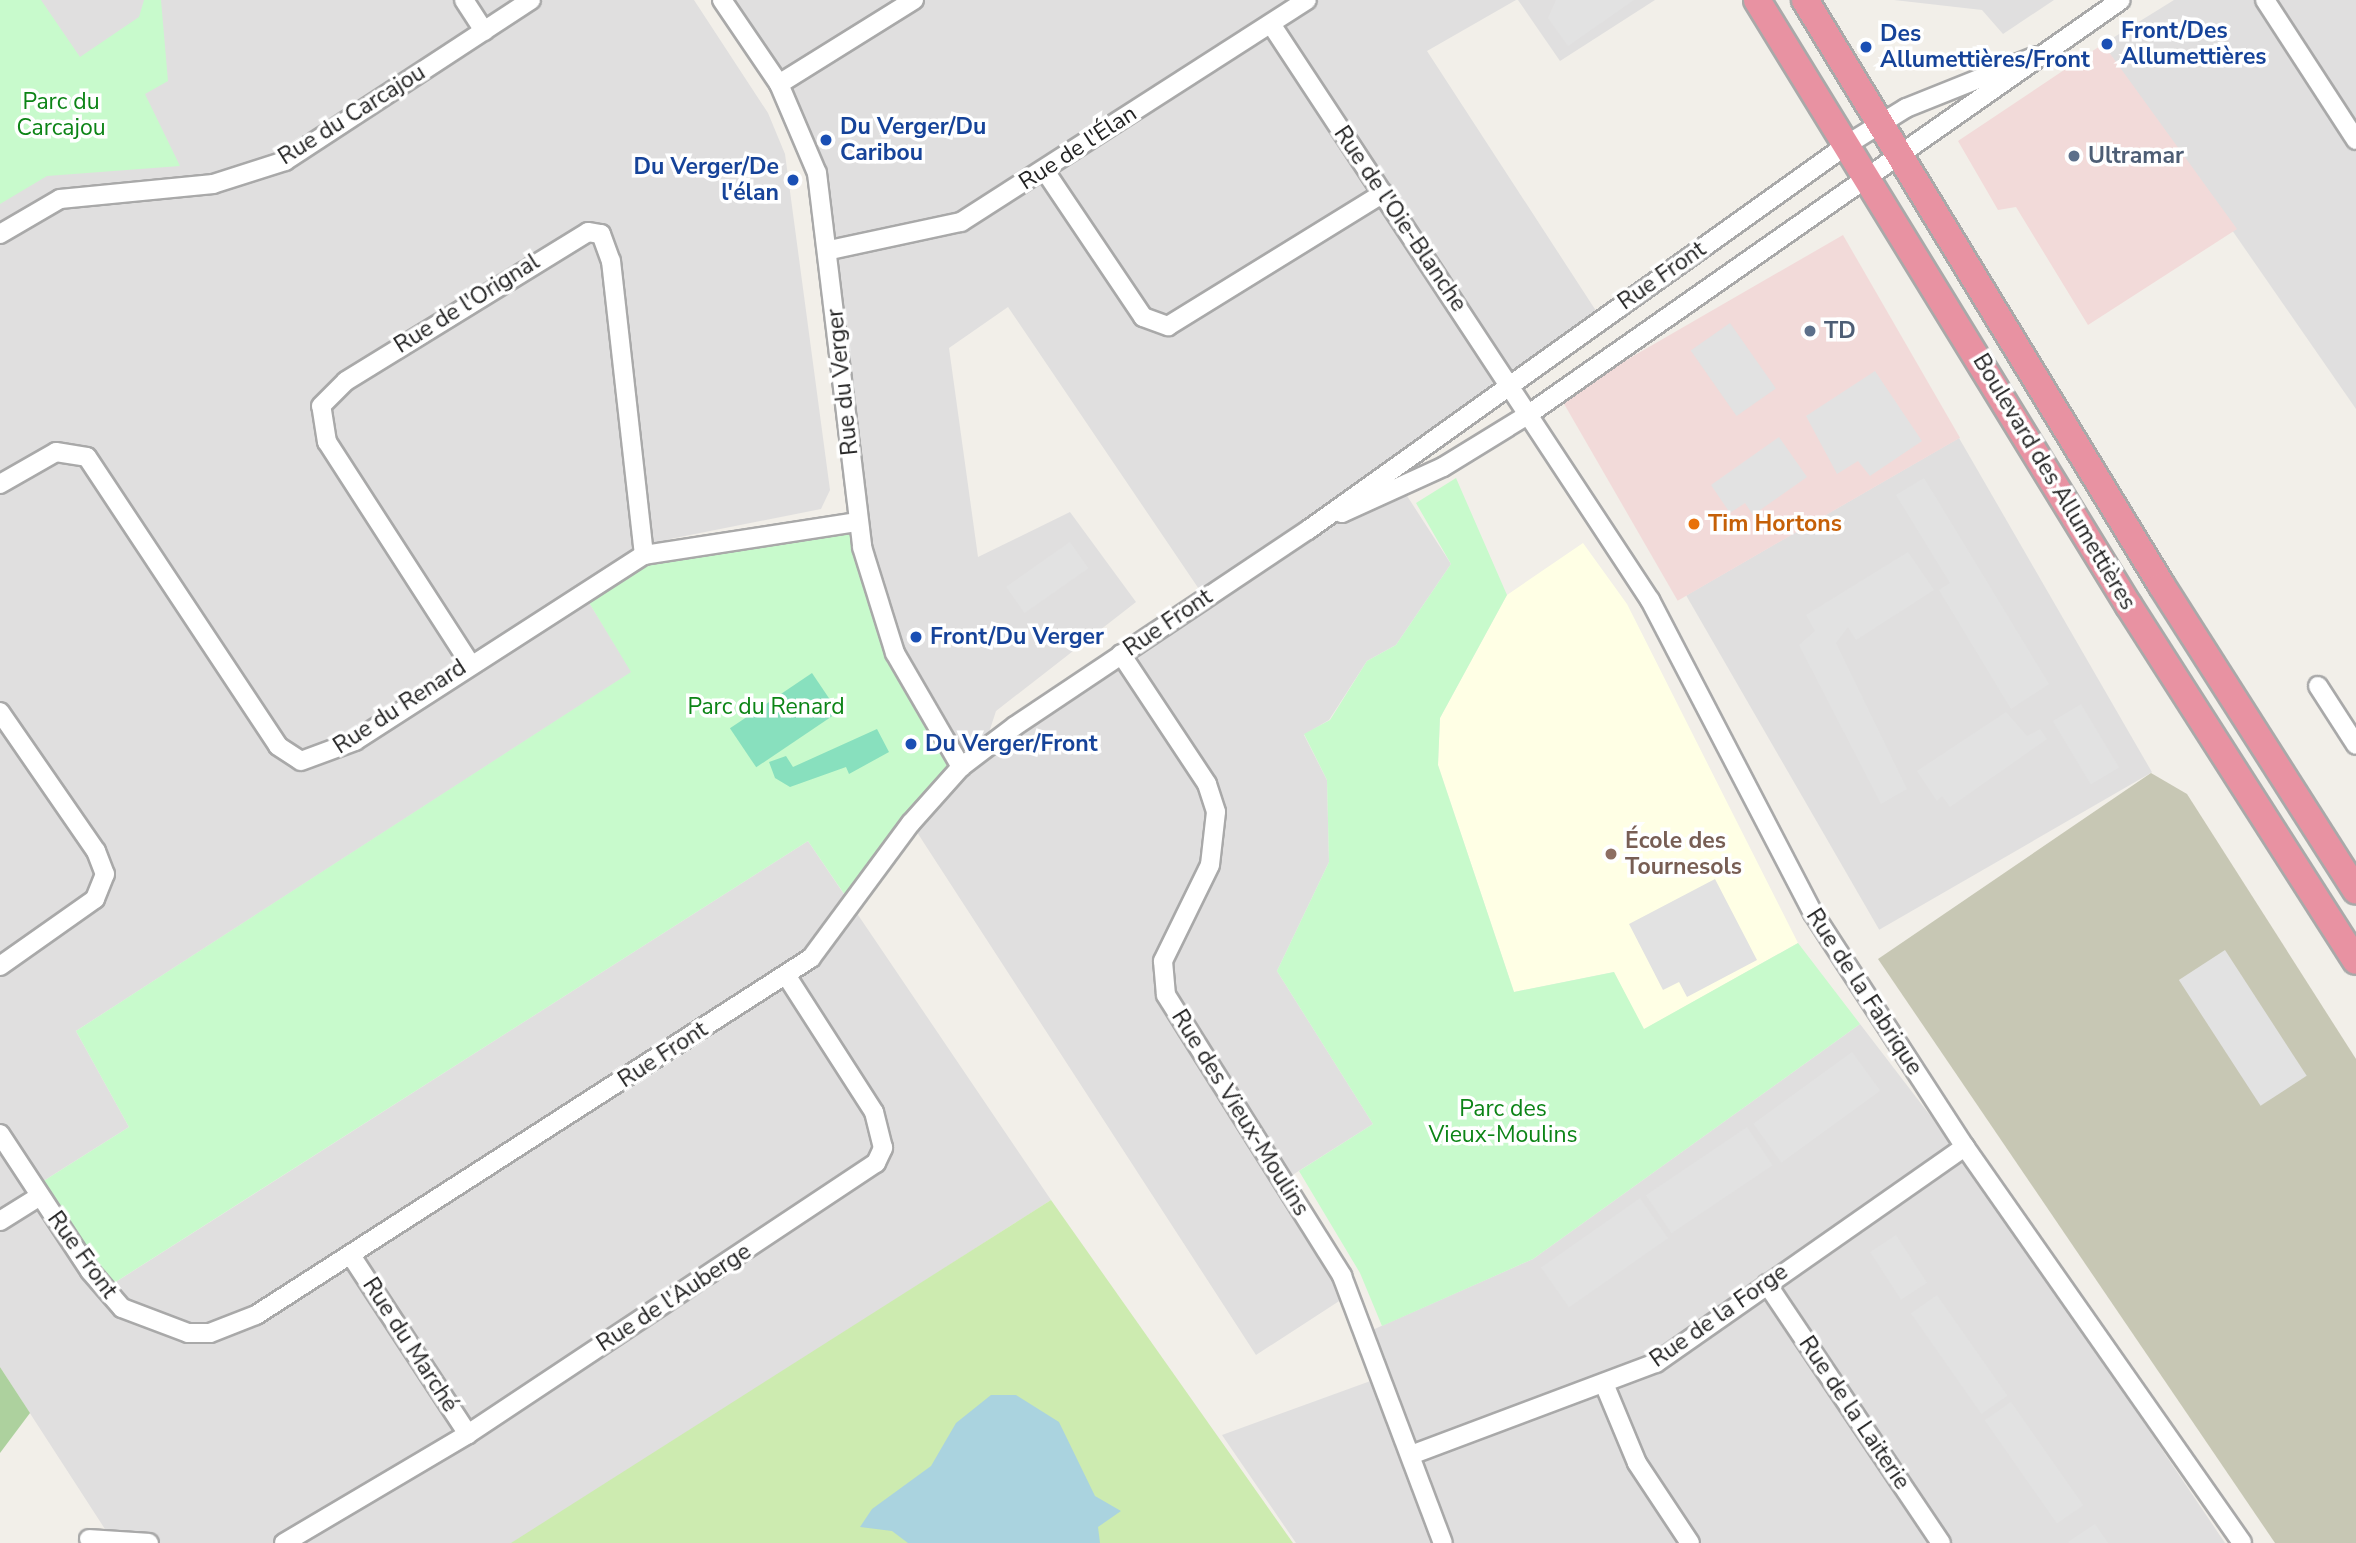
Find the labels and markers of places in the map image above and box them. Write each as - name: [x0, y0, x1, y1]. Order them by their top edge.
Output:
- place label: Front/Des Allumettières: [2121, 17, 2267, 71]
- place label: Des Allumettières/Front: [1880, 20, 2090, 74]
- marker: Front/Des Allumettières: [2099, 36, 2115, 52]
- marker: Des Allumettières/Front: [1858, 39, 1874, 55]
- place label: Du Verger/Du Caribou: [840, 113, 986, 167]
- marker: Du Verger/Du Caribou: [818, 132, 834, 148]
- place label: Ultramar: [2088, 142, 2184, 170]
- marker: Ultramar: [2066, 148, 2082, 164]
- place label: Du Verger/De l'élan: [633, 153, 779, 207]
- marker: Du Verger/De l'élan: [785, 172, 801, 188]
- place label: TD: [1824, 317, 1856, 345]
- marker: TD: [1802, 323, 1818, 339]
- place label: Tim Hortons: [1708, 510, 1842, 538]
- marker: Tim Hortons: [1686, 516, 1702, 532]
- place label: Front/Du Verger: [930, 623, 1104, 651]
- marker: Front/Du Verger: [908, 629, 924, 645]
- place label: Du Verger/Front: [925, 730, 1098, 758]
- marker: Du Verger/Front: [903, 736, 919, 752]
- place label: École des Tournesols: [1625, 827, 1742, 881]
- marker: École des Tournesols: [1603, 846, 1619, 862]

